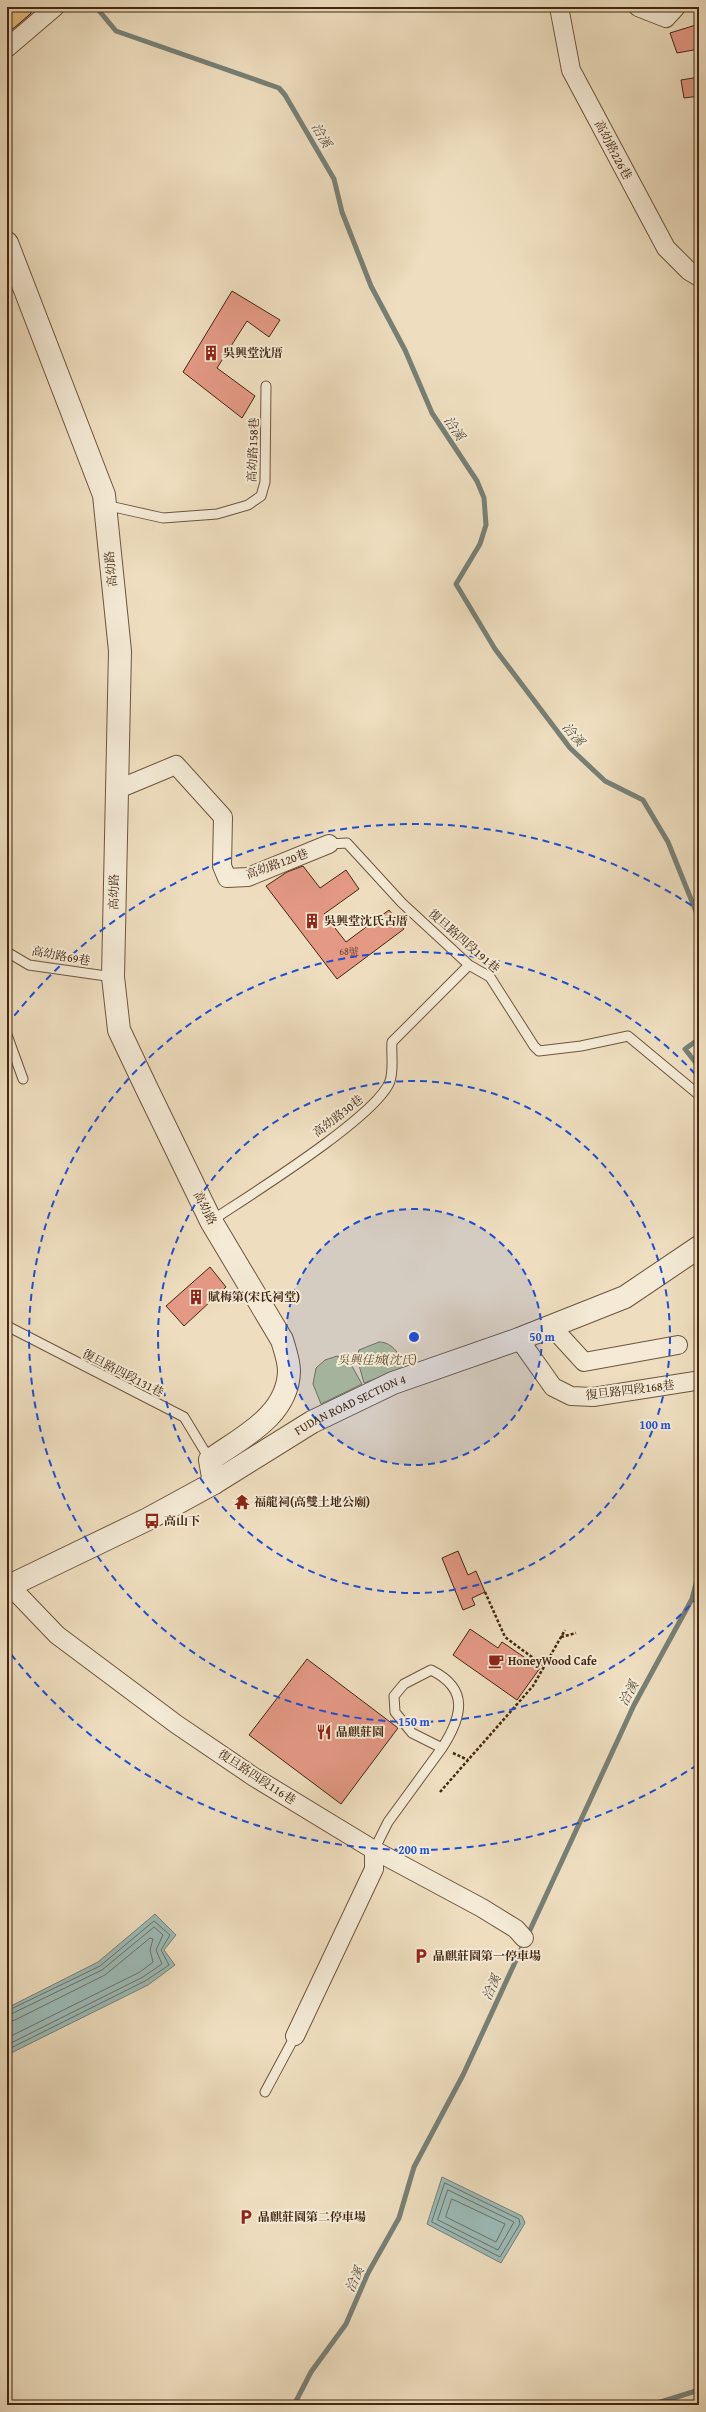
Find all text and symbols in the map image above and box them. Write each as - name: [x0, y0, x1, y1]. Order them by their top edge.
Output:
- street label: 高幼路226巷: [591, 117, 636, 183]
- water label: 洽溪: [307, 119, 337, 153]
- building icon: 吳興堂沈厝: [202, 344, 220, 362]
- place label: 吳興堂沈厝: [223, 344, 283, 361]
- water label: 洽溪: [439, 412, 471, 446]
- street label: 高幼路158巷: [243, 417, 262, 483]
- street label: 高幼路: [100, 550, 121, 588]
- water label: 洽溪: [558, 718, 591, 752]
- street label: 高幼路120巷: [243, 844, 310, 883]
- street label: 高幼路: [105, 874, 122, 910]
- street label: 復旦路四段191巷: [425, 905, 504, 976]
- building icon: 吳興堂沈氏古厝: [303, 912, 321, 930]
- place label: 吳興堂沈氏古厝: [324, 912, 408, 929]
- street label: 高幼路69巷: [30, 942, 92, 969]
- house number: 68號: [339, 944, 359, 959]
- street label: 高幼路30巷: [309, 1091, 366, 1141]
- street label: 高幼路: [190, 1188, 221, 1228]
- building icon: 賦梅第(宋氏祠堂): [187, 1288, 205, 1306]
- place label: 賦梅第(宋氏祠堂): [208, 1288, 300, 1305]
- text: 50 m: [529, 1328, 555, 1345]
- centre of rings: [407, 1330, 421, 1344]
- street label: 復旦路四段131巷: [80, 1345, 167, 1400]
- park label: 吳興佳城(沈氏): [337, 1351, 417, 1368]
- street label: FUDAN ROAD SECTION 4: [291, 1370, 408, 1439]
- street label: 復旦路四段168巷: [585, 1376, 675, 1403]
- text: 100 m: [639, 1416, 672, 1433]
- temple icon: 福龍祠(高雙土地公廟): [233, 1493, 251, 1511]
- place label: 福龍祠(高雙土地公廟): [254, 1493, 370, 1510]
- bus stop icon: 高山下: [143, 1512, 161, 1530]
- place label: 高山下: [164, 1512, 200, 1529]
- cafe icon: HoneyWood Cafe: [487, 1652, 505, 1670]
- place label: HoneyWood Cafe: [508, 1652, 597, 1669]
- water label: 洽溪: [614, 1676, 644, 1709]
- text: 150 m: [398, 1713, 431, 1730]
- restaurant icon: 晶麒莊園: [315, 1723, 333, 1741]
- place label: 晶麒莊園: [336, 1723, 384, 1740]
- street label: 復旦路四段116巷: [215, 1745, 299, 1808]
- text: 200 m: [398, 1841, 431, 1858]
- parking icon: 晶麒莊園第一停車場: [412, 1947, 430, 1965]
- place label: 晶麒莊園第一停車場: [433, 1947, 541, 1964]
- water label: 洽溪: [477, 1970, 506, 2003]
- parking icon: 晶麒莊園第二停車場: [237, 2208, 255, 2226]
- place label: 晶麒莊園第二停車場: [258, 2208, 366, 2225]
- water label: 洽溪: [340, 2262, 369, 2295]

